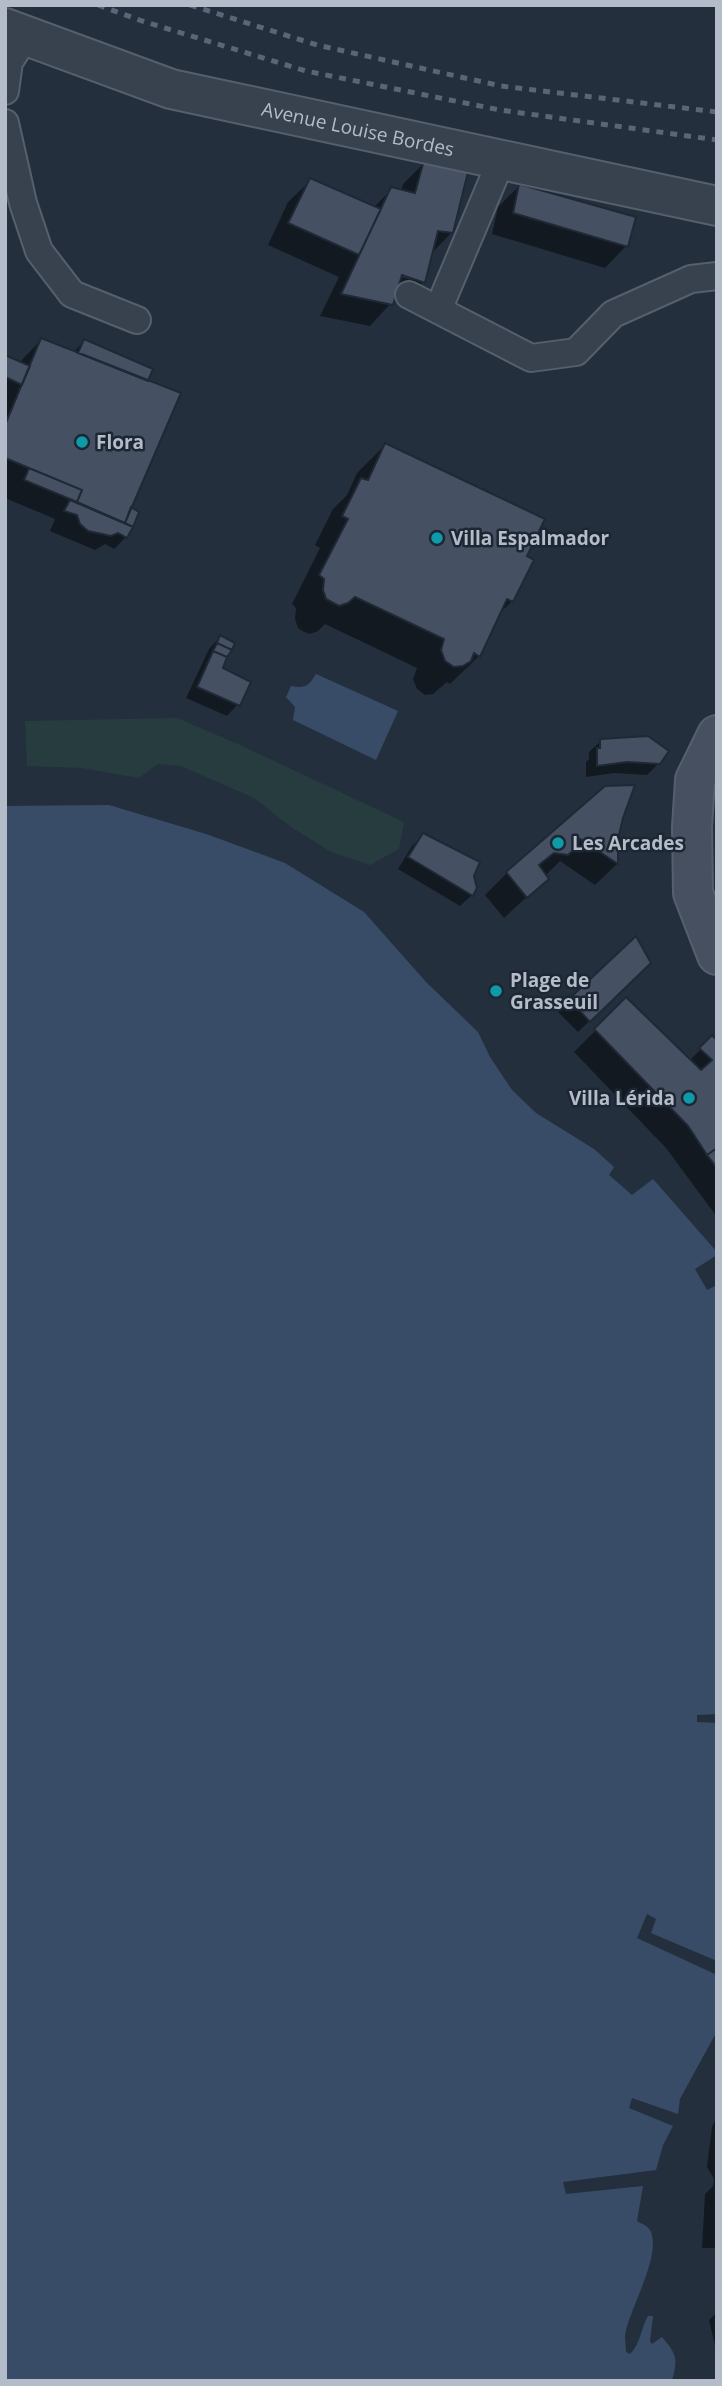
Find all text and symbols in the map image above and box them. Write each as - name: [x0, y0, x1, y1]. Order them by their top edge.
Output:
- street label: Avenue Louise Bordes: [259, 96, 457, 162]
- place label: Flora: [96, 429, 144, 455]
- marker: Flora: [74, 434, 90, 450]
- place label: Villa Espalmador: [451, 525, 609, 551]
- marker: Villa Espalmador: [429, 530, 445, 546]
- place label: Les Arcades: [572, 830, 684, 856]
- marker: Les Arcades: [550, 835, 566, 851]
- place label: Plage de Grasseuil: [510, 967, 598, 1015]
- marker: Plage de Grasseuil: [488, 983, 504, 999]
- place label: Villa Lérida: [569, 1085, 675, 1111]
- marker: Villa Lérida: [681, 1090, 697, 1106]

